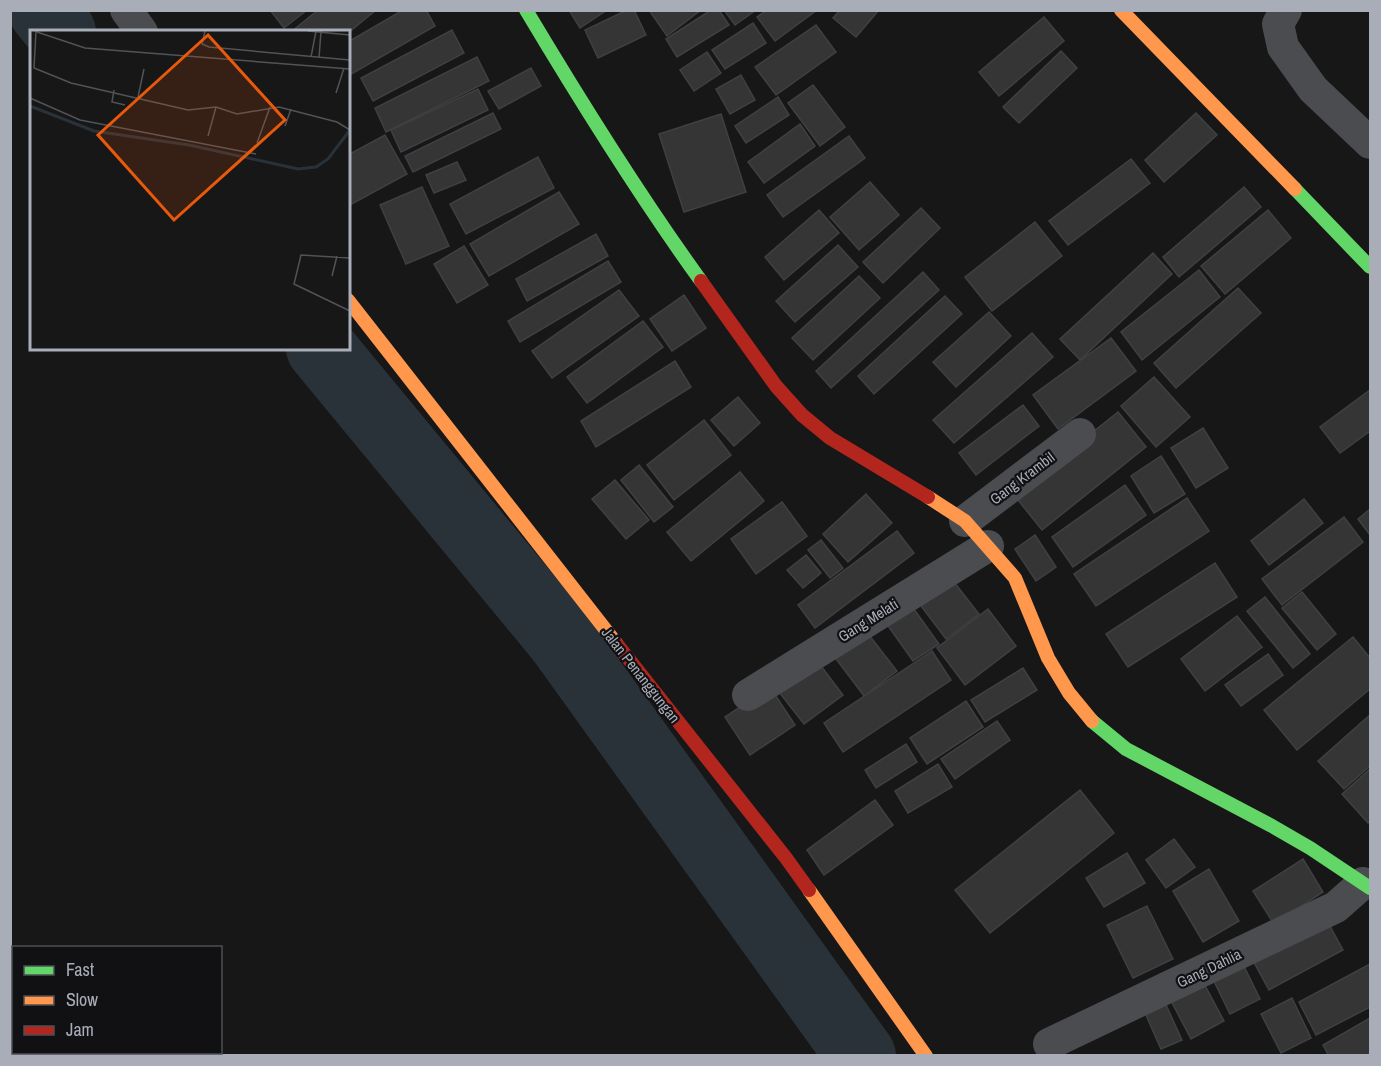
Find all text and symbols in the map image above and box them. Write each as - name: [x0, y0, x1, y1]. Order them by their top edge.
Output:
- inset map: [30, 30, 350, 350]
- street label: Gang Krambil: [985, 447, 1059, 509]
- street label: Gang Melati: [834, 593, 902, 647]
- street label: Jalan Penanggungan: [597, 623, 685, 727]
- street label: Gang Dahlia: [1173, 943, 1245, 993]
- legend: [12, 946, 222, 1054]
- text: Fast: [66, 957, 94, 982]
- text: Slow: [66, 987, 98, 1012]
- text: Jam: [66, 1017, 94, 1042]

